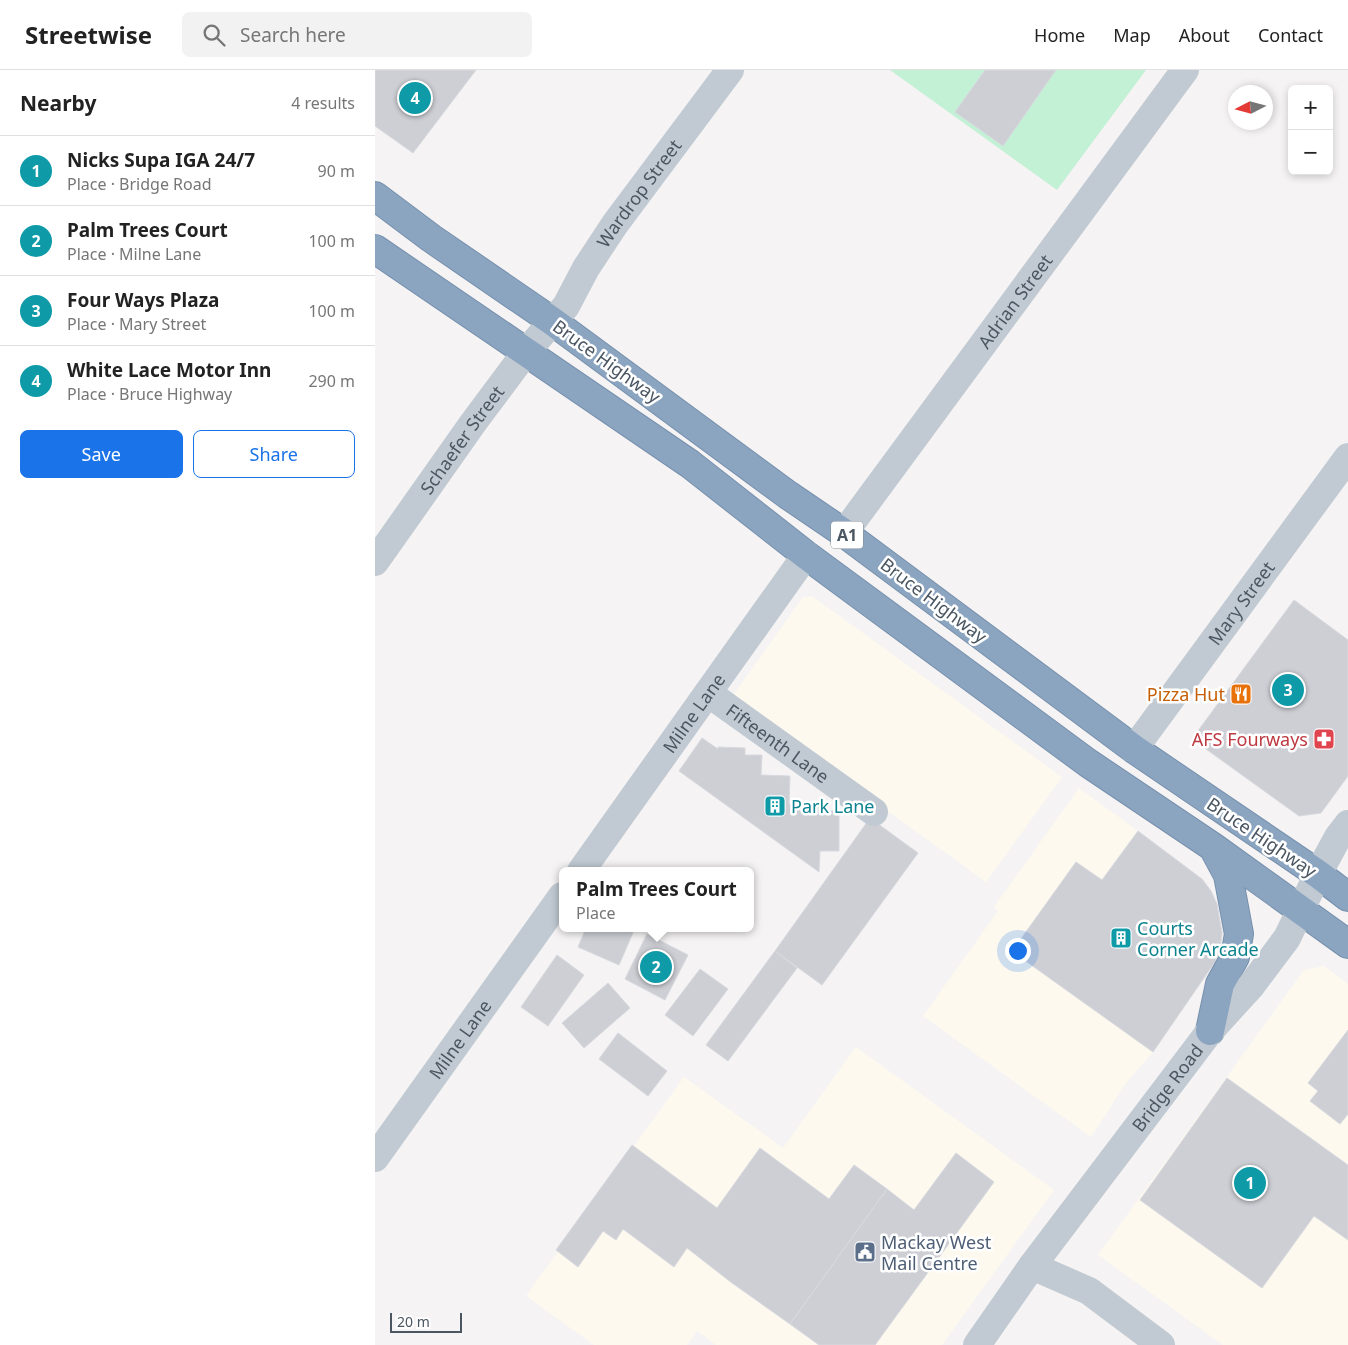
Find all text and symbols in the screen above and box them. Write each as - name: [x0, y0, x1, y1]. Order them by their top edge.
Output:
- search box: [182, 12, 532, 57]
- text: Streetwise: [25, 18, 152, 51]
- icon: search: [200, 21, 228, 49]
- text: Search here: [240, 22, 346, 48]
- text: Home: [1034, 23, 1085, 47]
- text: Map: [1113, 23, 1151, 47]
- text: About: [1179, 23, 1230, 47]
- text: Contact: [1258, 23, 1323, 47]
- pin: 4: [399, 79, 431, 117]
- north arrow: [1228, 85, 1273, 130]
- map controls: [1288, 85, 1333, 175]
- button: +: [1288, 85, 1333, 130]
- text: Nearby: [20, 89, 96, 117]
- text: 4 results: [291, 92, 355, 114]
- button: −: [1288, 130, 1333, 175]
- street label: Wardrop Street: [591, 134, 687, 252]
- text: Nicks Supa IGA 24/7: [67, 147, 255, 173]
- text: 1: [31, 160, 41, 182]
- text: 90 m: [318, 160, 355, 182]
- text: Place · Bridge Road: [67, 173, 212, 195]
- text: Palm Trees Court: [67, 217, 228, 243]
- text: 2: [31, 230, 41, 252]
- text: 100 m: [308, 230, 355, 252]
- text: Place · Milne Lane: [67, 243, 201, 265]
- street label: Adrian Street: [972, 249, 1058, 353]
- text: Four Ways Plaza: [67, 287, 219, 313]
- text: 3: [31, 300, 41, 322]
- text: 100 m: [308, 300, 355, 322]
- text: Place · Mary Street: [67, 313, 206, 335]
- street label: Bruce Highway: [548, 314, 666, 409]
- text: White Lace Motor Inn: [67, 357, 271, 383]
- text: 4: [31, 370, 41, 392]
- text: 290 m: [308, 370, 355, 392]
- street label: Schaefer Street: [415, 380, 509, 499]
- text: Place · Bruce Highway: [67, 383, 232, 405]
- button: Save: [20, 430, 183, 478]
- button: Share: [193, 430, 355, 478]
- road number: A1: [831, 522, 863, 548]
- street label: Bruce Highway: [876, 552, 993, 648]
- street label: Mary Street: [1202, 556, 1280, 650]
- street label: Milne Lane: [657, 668, 730, 758]
- pin: 3: [1272, 671, 1304, 709]
- place label: Pizza Hut: [1147, 682, 1225, 706]
- restaurant icon: Pizza Hut: [1229, 682, 1253, 706]
- street label: Fifteenth Lane: [722, 698, 834, 788]
- place label: AFS Fourways: [1192, 727, 1308, 751]
- pharmacy icon: AFS Fourways: [1312, 727, 1336, 751]
- street label: Bruce Highway: [1203, 791, 1322, 883]
- building icon: Park Lane: [763, 794, 787, 818]
- place label: Park Lane: [791, 794, 875, 818]
- popup: [559, 867, 754, 932]
- text: Palm Trees Court: [576, 876, 737, 902]
- text: Place: [576, 902, 616, 924]
- place label: Courts Corner Arcade: [1137, 916, 1259, 961]
- building icon: Courts Corner Arcade: [1109, 926, 1133, 950]
- your location: [1005, 938, 1031, 964]
- pin: 2: [640, 948, 672, 986]
- street label: Milne Lane: [423, 995, 496, 1084]
- street label: Bridge Road: [1126, 1039, 1208, 1136]
- pin: 1: [1234, 1164, 1266, 1202]
- place label: Mackay West Mail Centre: [881, 1230, 992, 1275]
- public building icon: Mackay West Mail Centre: [853, 1240, 877, 1264]
- scale bar: [390, 1310, 463, 1333]
- text: 20 m: [397, 1312, 430, 1331]

